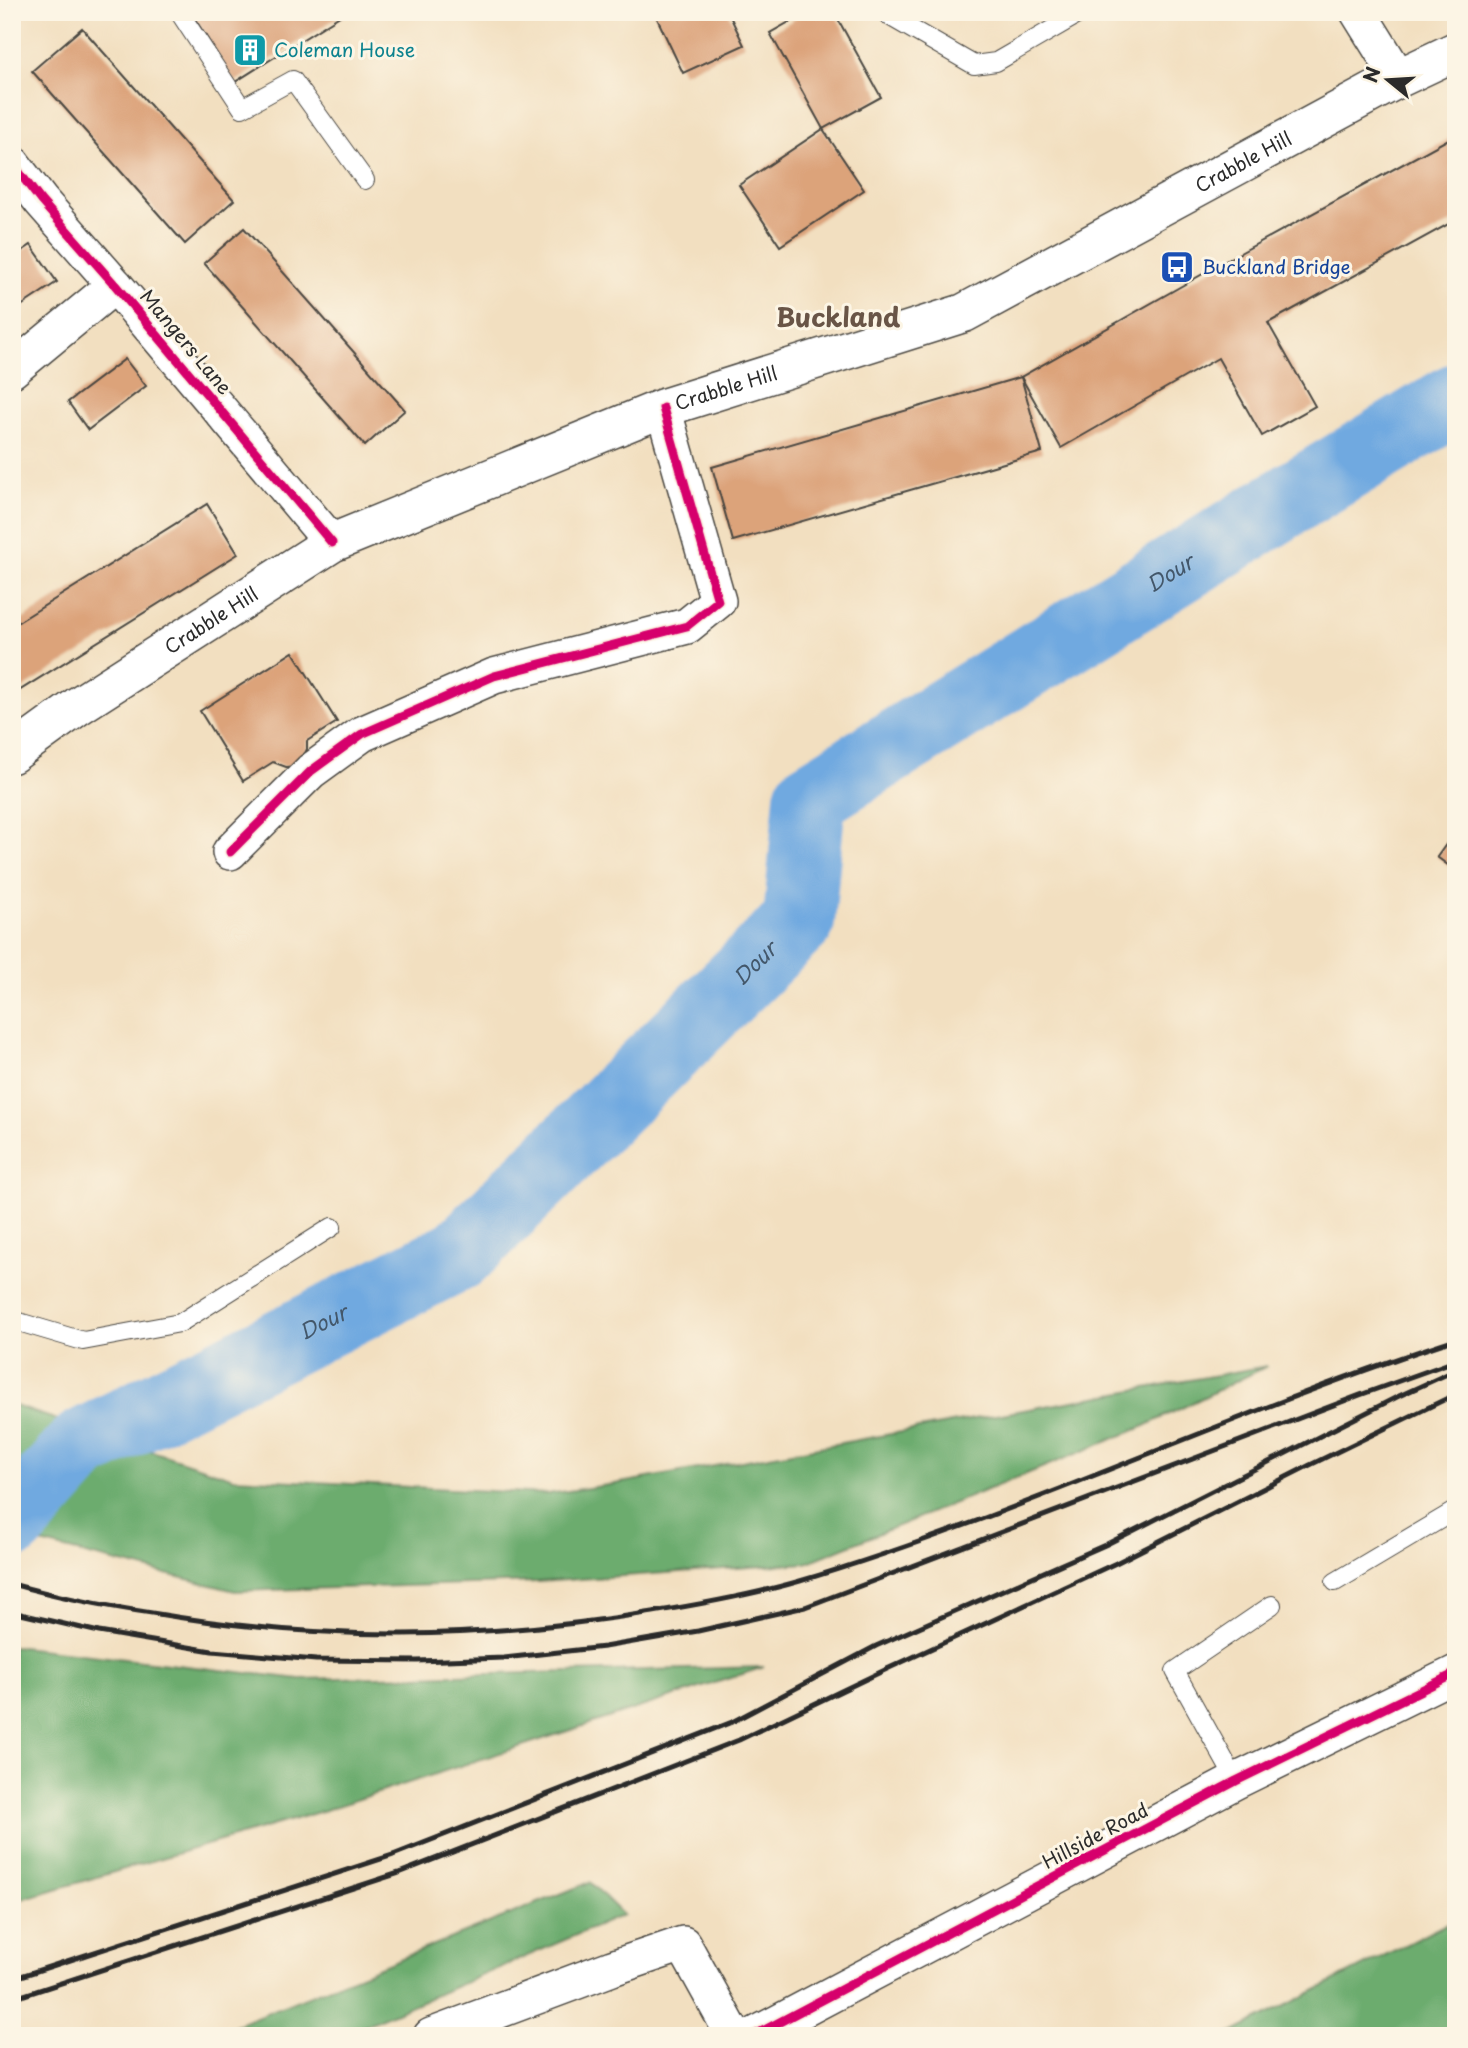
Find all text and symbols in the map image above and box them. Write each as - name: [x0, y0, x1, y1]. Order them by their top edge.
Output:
- building icon: Coleman House: [231, 31, 269, 69]
- place label: Coleman House: [274, 35, 415, 63]
- north arrow: [1352, 46, 1422, 116]
- text: N: [1355, 63, 1387, 86]
- street label: Crabble Hill: [1189, 124, 1296, 199]
- bus stop icon: Buckland Bridge: [1158, 248, 1196, 286]
- place label: Buckland Bridge: [1202, 252, 1351, 280]
- street label: Mangers Lane: [134, 283, 239, 400]
- district label: Buckland: [776, 297, 900, 336]
- street label: Crabble Hill: [671, 358, 781, 416]
- water label: Dour: [1139, 543, 1202, 599]
- street label: Crabble Hill: [158, 579, 263, 660]
- water label: Dour: [724, 931, 786, 992]
- water label: Dour: [292, 1294, 355, 1347]
- street label: Hillside Road: [1037, 1795, 1152, 1875]

